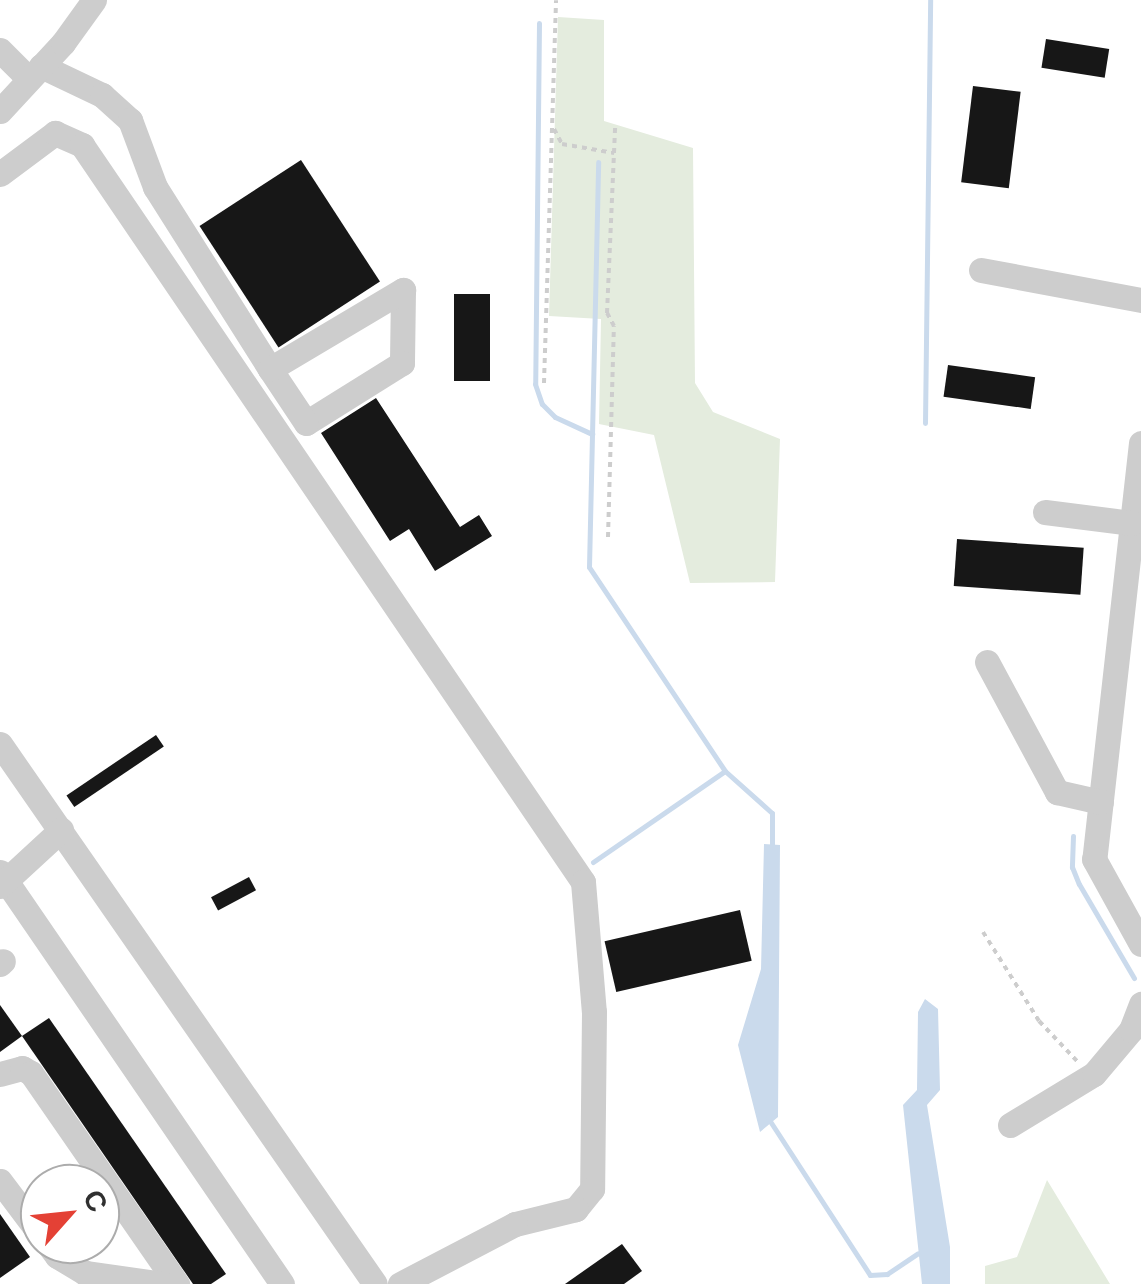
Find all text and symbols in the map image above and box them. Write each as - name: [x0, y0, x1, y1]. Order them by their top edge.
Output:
- north arrow: [20, 1164, 120, 1264]
- text: С: [74, 1184, 116, 1218]

